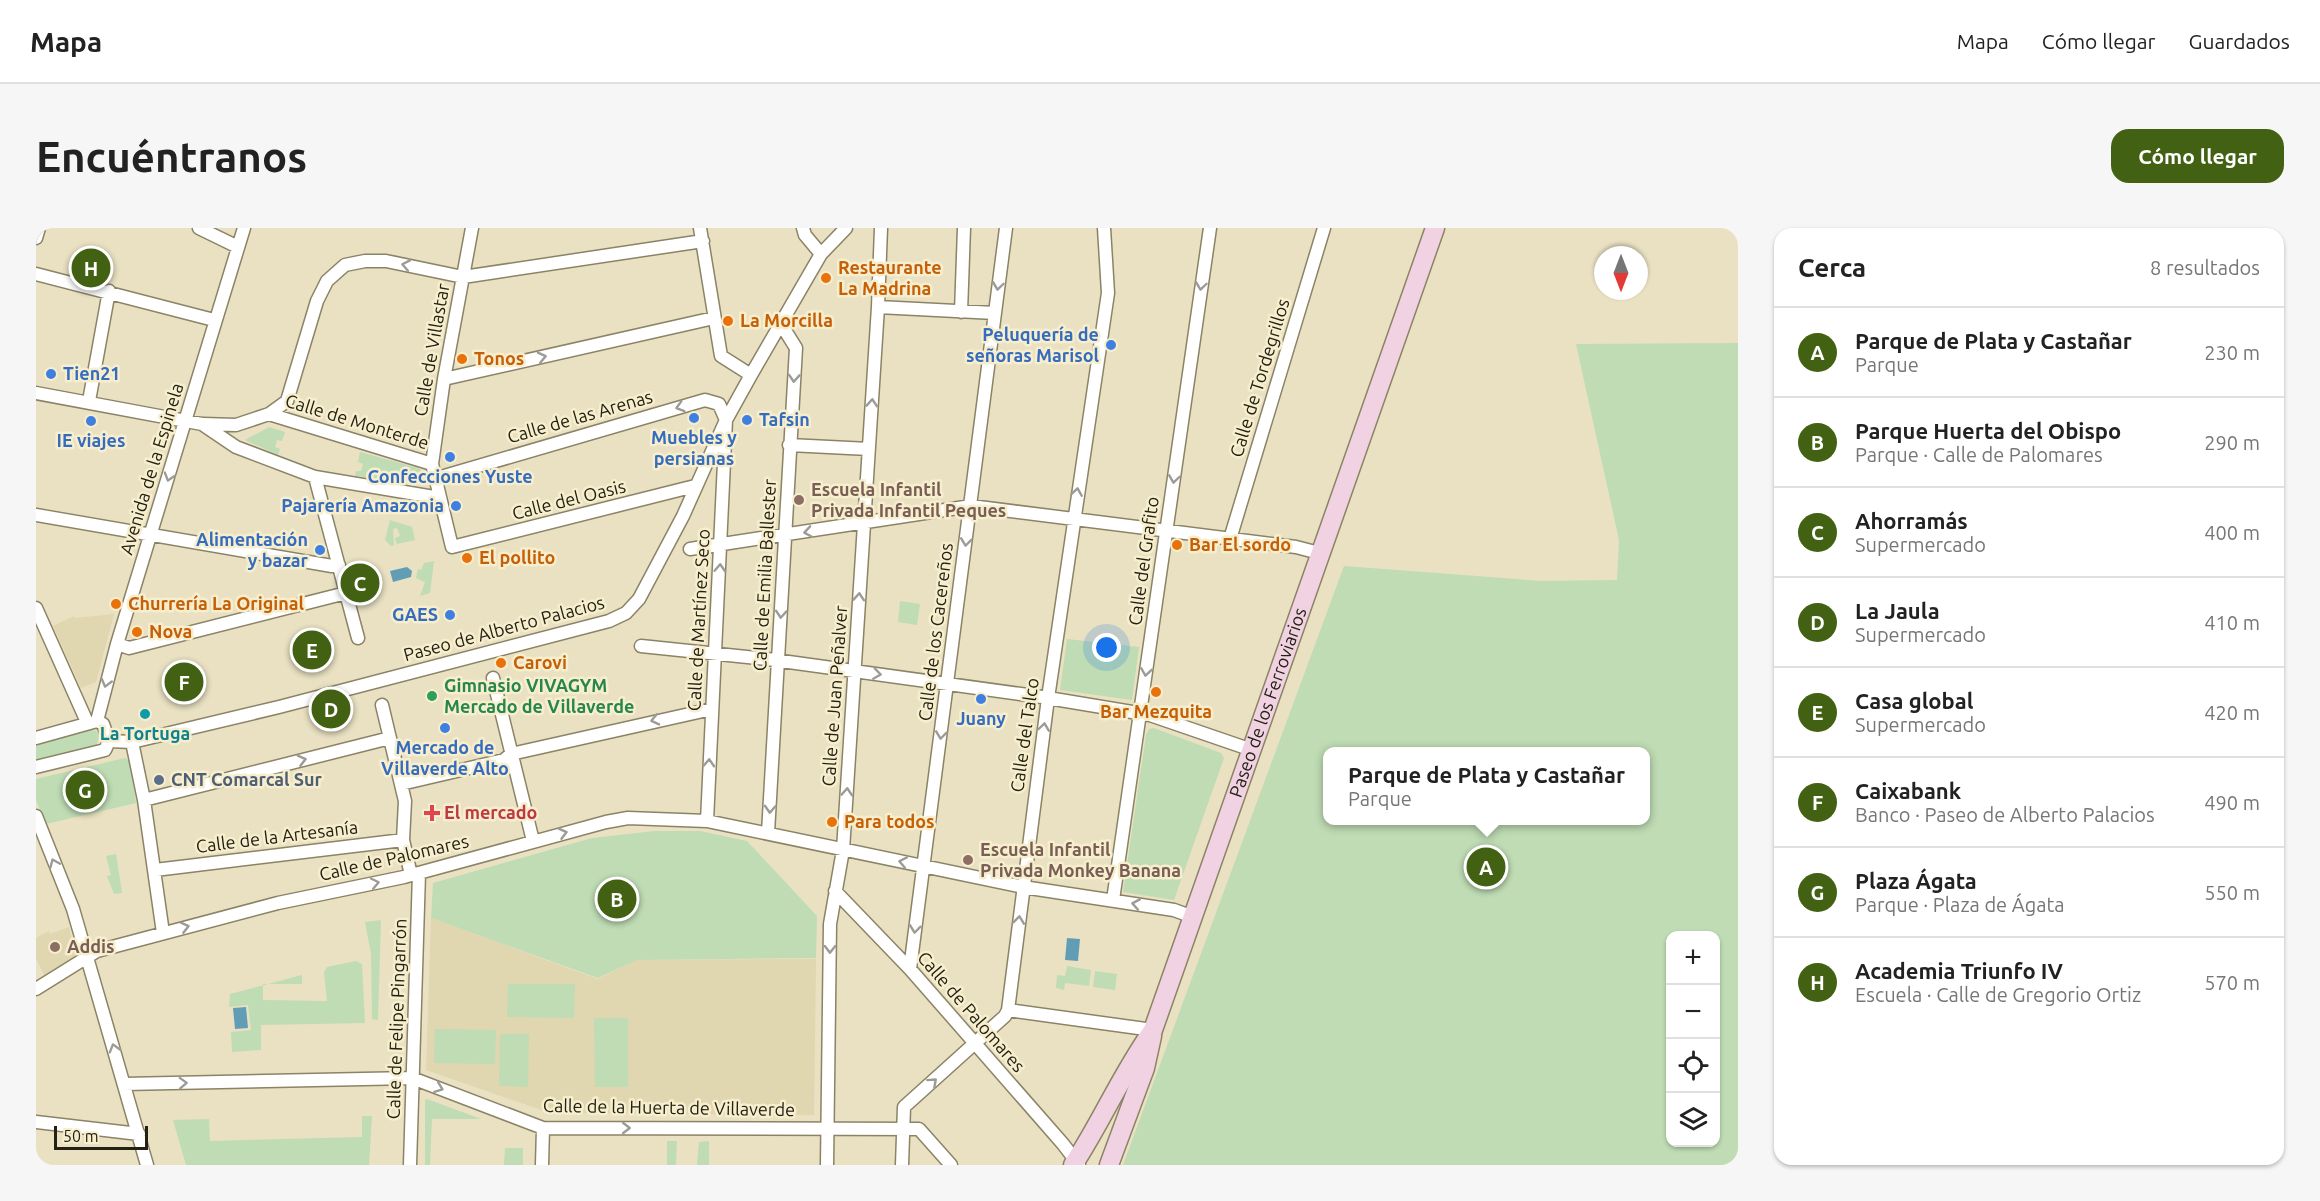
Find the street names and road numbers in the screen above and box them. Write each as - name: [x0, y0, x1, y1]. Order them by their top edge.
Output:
- street label: Calle de Villastar: [409, 282, 453, 418]
- street label: Calle de Tordegrillos: [1225, 296, 1293, 459]
- street label: Avenida de la Espinela: [115, 380, 187, 557]
- street label: Calle de las Arenas: [505, 386, 655, 446]
- street label: Calle de Monterde: [283, 390, 431, 452]
- street label: Calle del Oasis: [510, 475, 628, 523]
- street label: Calle de Emilia Ballester: [749, 478, 779, 672]
- street label: Calle del Grafito: [1124, 495, 1162, 627]
- street label: Calle de Martínez Seco: [683, 528, 713, 712]
- street label: Calle de los Cacereños: [914, 541, 956, 722]
- street label: Paseo de Alberto Palacios: [401, 592, 607, 665]
- street label: Calle de Juan Peñalver: [818, 605, 850, 787]
- street label: Paseo de los Ferroviarios: [1225, 605, 1310, 800]
- street label: Calle del Talco: [1006, 676, 1042, 793]
- street label: Calle de la Artesanía: [195, 816, 359, 856]
- street label: Calle de Palomares: [317, 830, 471, 884]
- street label: Calle de Felipe Pingarrón: [383, 918, 410, 1120]
- street label: Calle de Palomares: [914, 947, 1030, 1076]
- street label: Calle de la Huerta de Villaverde: [543, 1095, 795, 1119]

